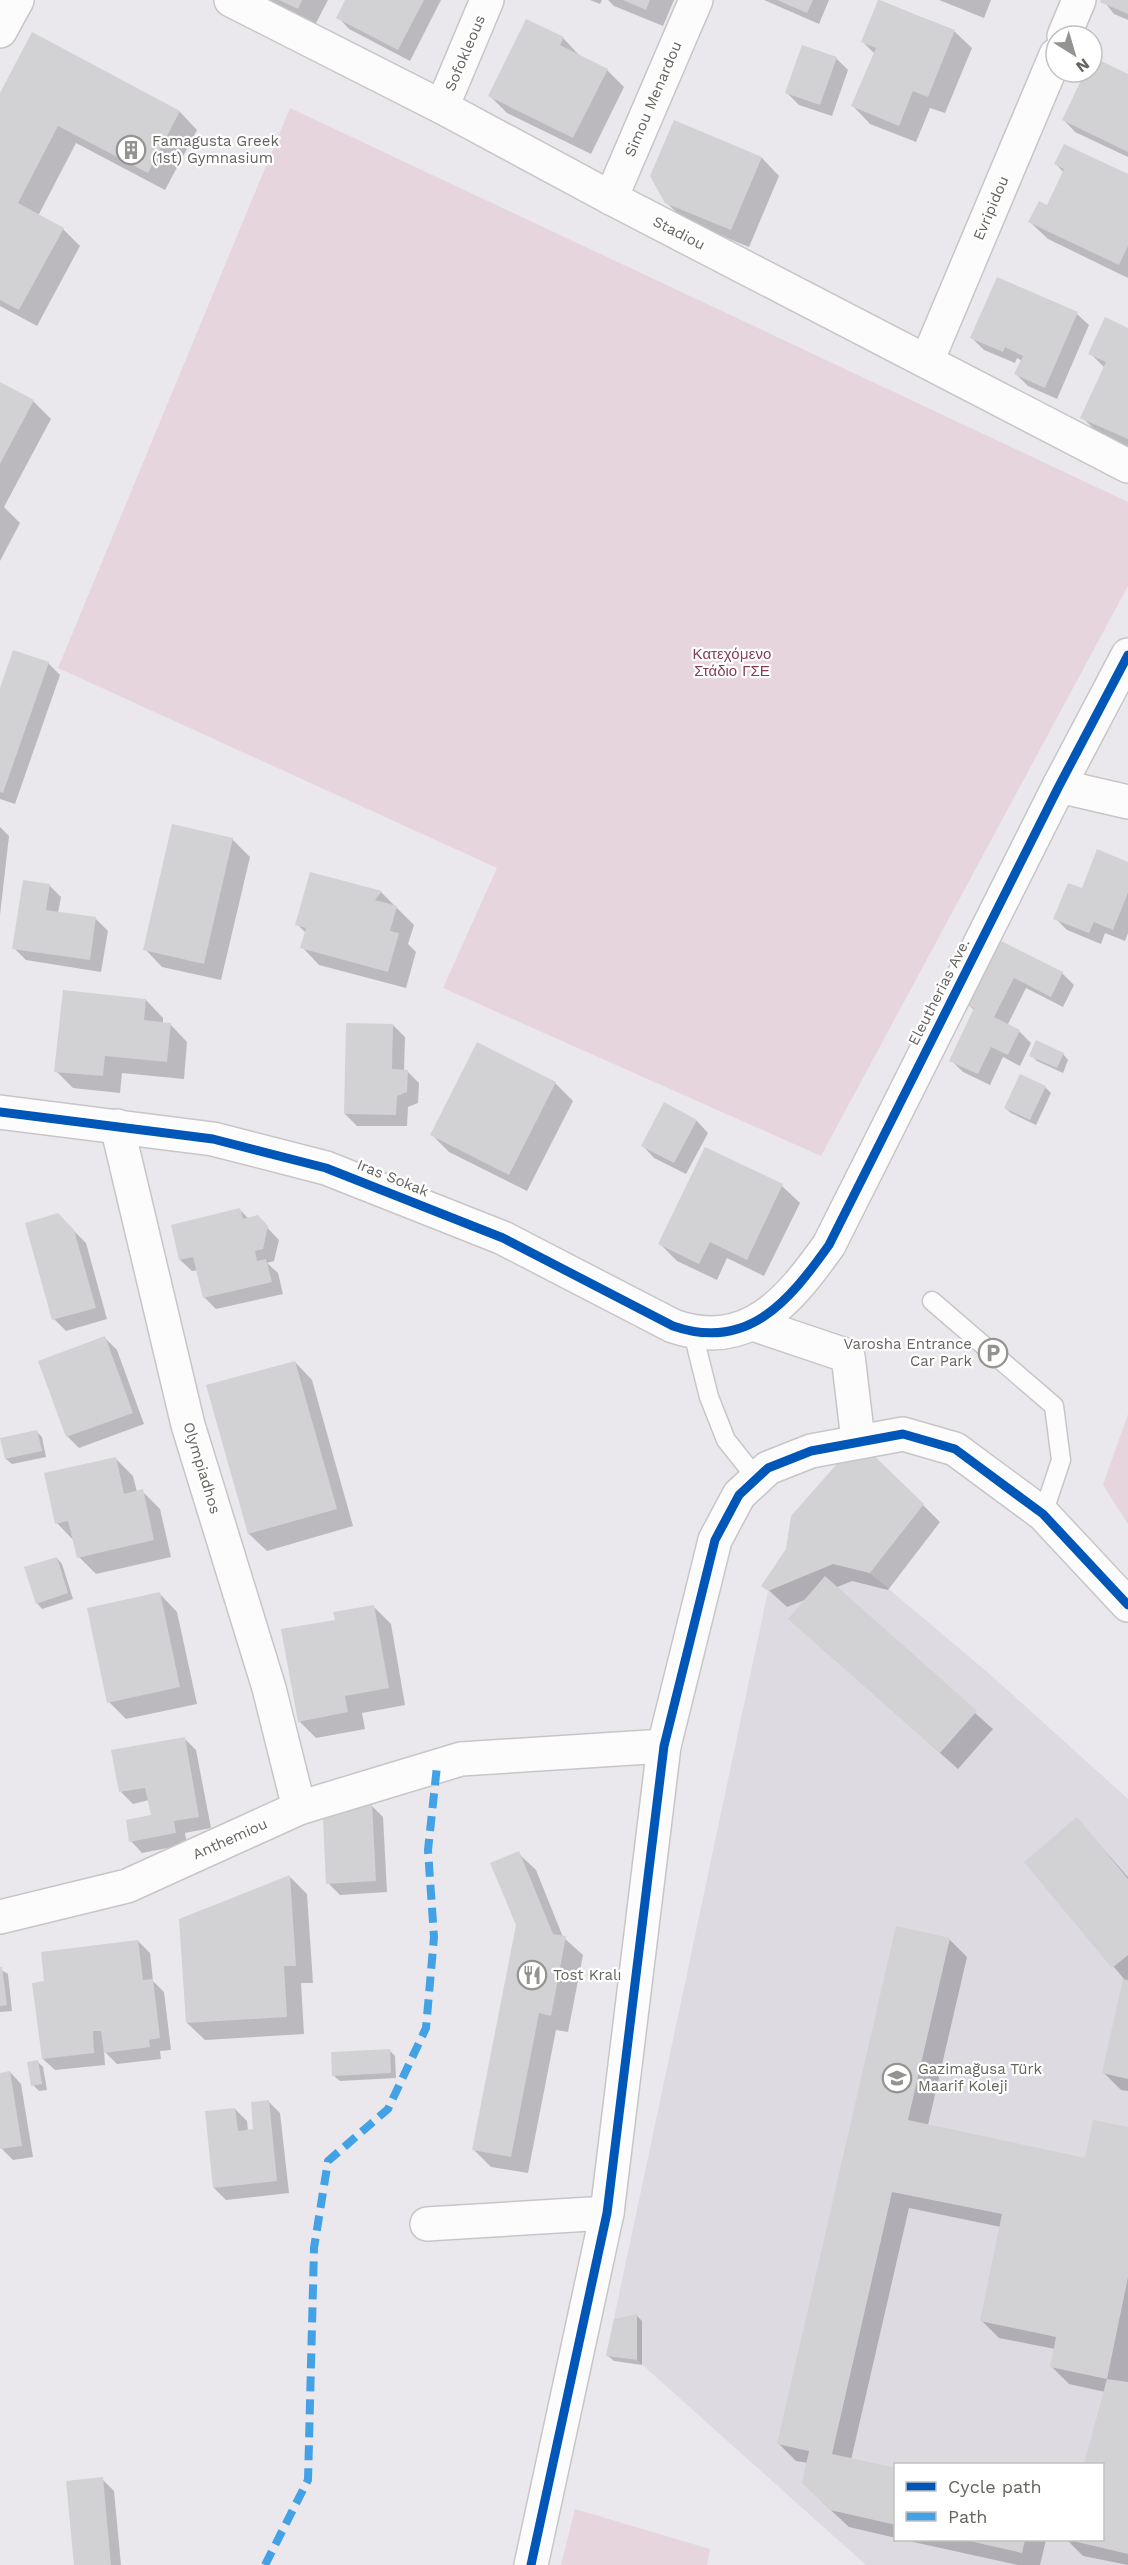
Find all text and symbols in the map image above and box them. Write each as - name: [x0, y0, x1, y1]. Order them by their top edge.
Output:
- street label: Sofokleous: [441, 12, 489, 94]
- north arrow: [1044, 24, 1104, 84]
- street label: Simou Menardou: [621, 38, 685, 160]
- text: N: [1072, 54, 1093, 77]
- place label: Famagusta Greek (1st) Gymnasium: [152, 132, 279, 167]
- building icon: Famagusta Greek (1st) Gymnasium: [115, 134, 147, 166]
- street label: Evripidou: [969, 173, 1013, 243]
- street label: Stadiou: [650, 212, 708, 254]
- park label: Κατεχόμενο Στάδιο ΓΣΕ: [693, 645, 771, 680]
- street label: Eleutherias Ave.: [904, 936, 974, 1048]
- street label: Iras Sokak: [355, 1155, 432, 1201]
- place label: Varosha Entrance Car Park: [844, 1335, 972, 1370]
- parking icon: Varosha Entrance Car Park: [977, 1337, 1009, 1369]
- street label: Olympiadhos: [180, 1420, 225, 1516]
- street label: Anthemiou: [190, 1815, 270, 1863]
- restaurant icon: Tost Kralı: [516, 1959, 548, 1991]
- place label: Tost Kralı: [553, 1966, 622, 1984]
- place label: Gazimağusa Türk Maarif Koleji: [918, 2060, 1043, 2095]
- school or university icon: Gazimağusa Türk Maarif Koleji: [881, 2062, 913, 2094]
- legend: [894, 2463, 1104, 2541]
- text: Cycle path: [948, 2476, 1042, 2497]
- text: Path: [948, 2506, 988, 2527]

